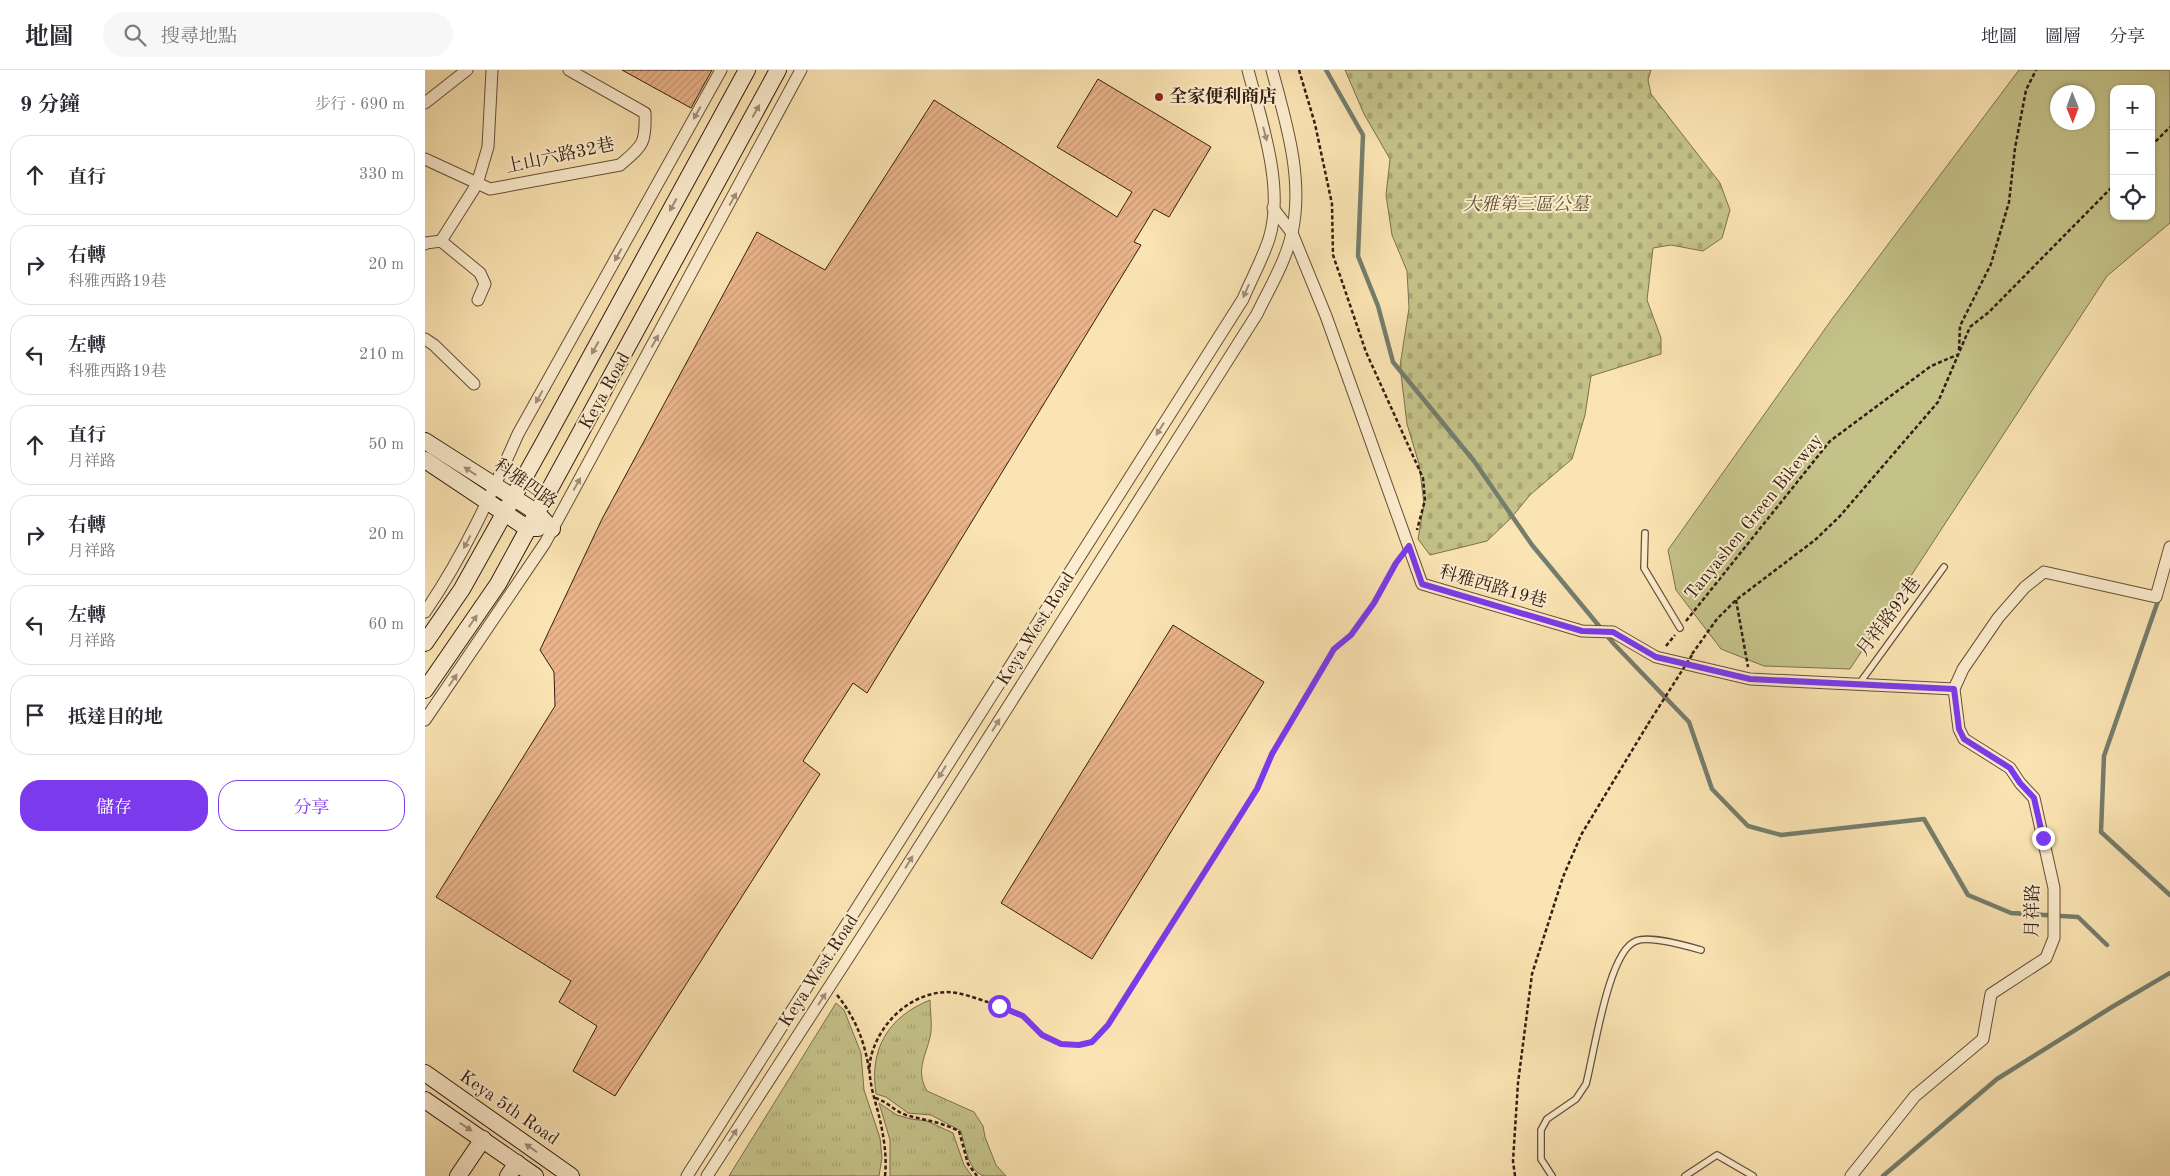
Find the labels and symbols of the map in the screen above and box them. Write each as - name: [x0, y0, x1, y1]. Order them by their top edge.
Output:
- north arrow: [2050, 85, 2095, 130]
- place label: 全家便利商店: [1169, 86, 1277, 106]
- marker: 全家便利商店: [1153, 91, 1165, 103]
- one-way arrow: [693, 105, 701, 120]
- one-way arrow: [751, 105, 760, 118]
- one-way arrow: [1261, 127, 1269, 142]
- street label: 上山六路32巷: [503, 134, 616, 176]
- one-way arrow: [728, 192, 737, 205]
- park label: 大雅第三區公墓: [1463, 194, 1592, 214]
- one-way arrow: [669, 198, 677, 212]
- one-way arrow: [614, 247, 622, 262]
- one-way arrow: [1242, 284, 1250, 298]
- one-way arrow: [651, 334, 659, 349]
- one-way arrow: [591, 341, 600, 354]
- street label: Keya Road: [577, 350, 633, 432]
- one-way arrow: [535, 389, 543, 404]
- one-way arrow: [1156, 422, 1165, 435]
- street label: Tanyashen Green Bikeway: [1682, 430, 1826, 603]
- street label: 科雅四路: [490, 454, 561, 512]
- one-way arrow: [463, 466, 477, 476]
- one-way arrow: [573, 477, 581, 491]
- one-way arrow: [463, 535, 471, 549]
- street label: 科雅西路19巷: [1437, 561, 1549, 611]
- street label: Keya West Road: [994, 569, 1078, 689]
- street label: 月祥路92巷: [1852, 573, 1924, 660]
- one-way arrow: [468, 614, 478, 628]
- one-way arrow: [448, 673, 457, 687]
- one-way arrow: [992, 718, 1001, 731]
- one-way arrow: [937, 766, 946, 779]
- route end: [2032, 827, 2055, 850]
- one-way arrow: [905, 855, 914, 868]
- street label: 月祥路: [2022, 884, 2042, 938]
- street label: Keya West Road: [776, 912, 862, 1030]
- one-way arrow: [817, 992, 826, 1005]
- route start: [988, 995, 1011, 1018]
- street label: Keya 5th Road: [456, 1067, 562, 1149]
- one-way arrow: [459, 1122, 472, 1132]
- one-way arrow: [729, 1128, 738, 1142]
- one-way arrow: [524, 1143, 538, 1153]

